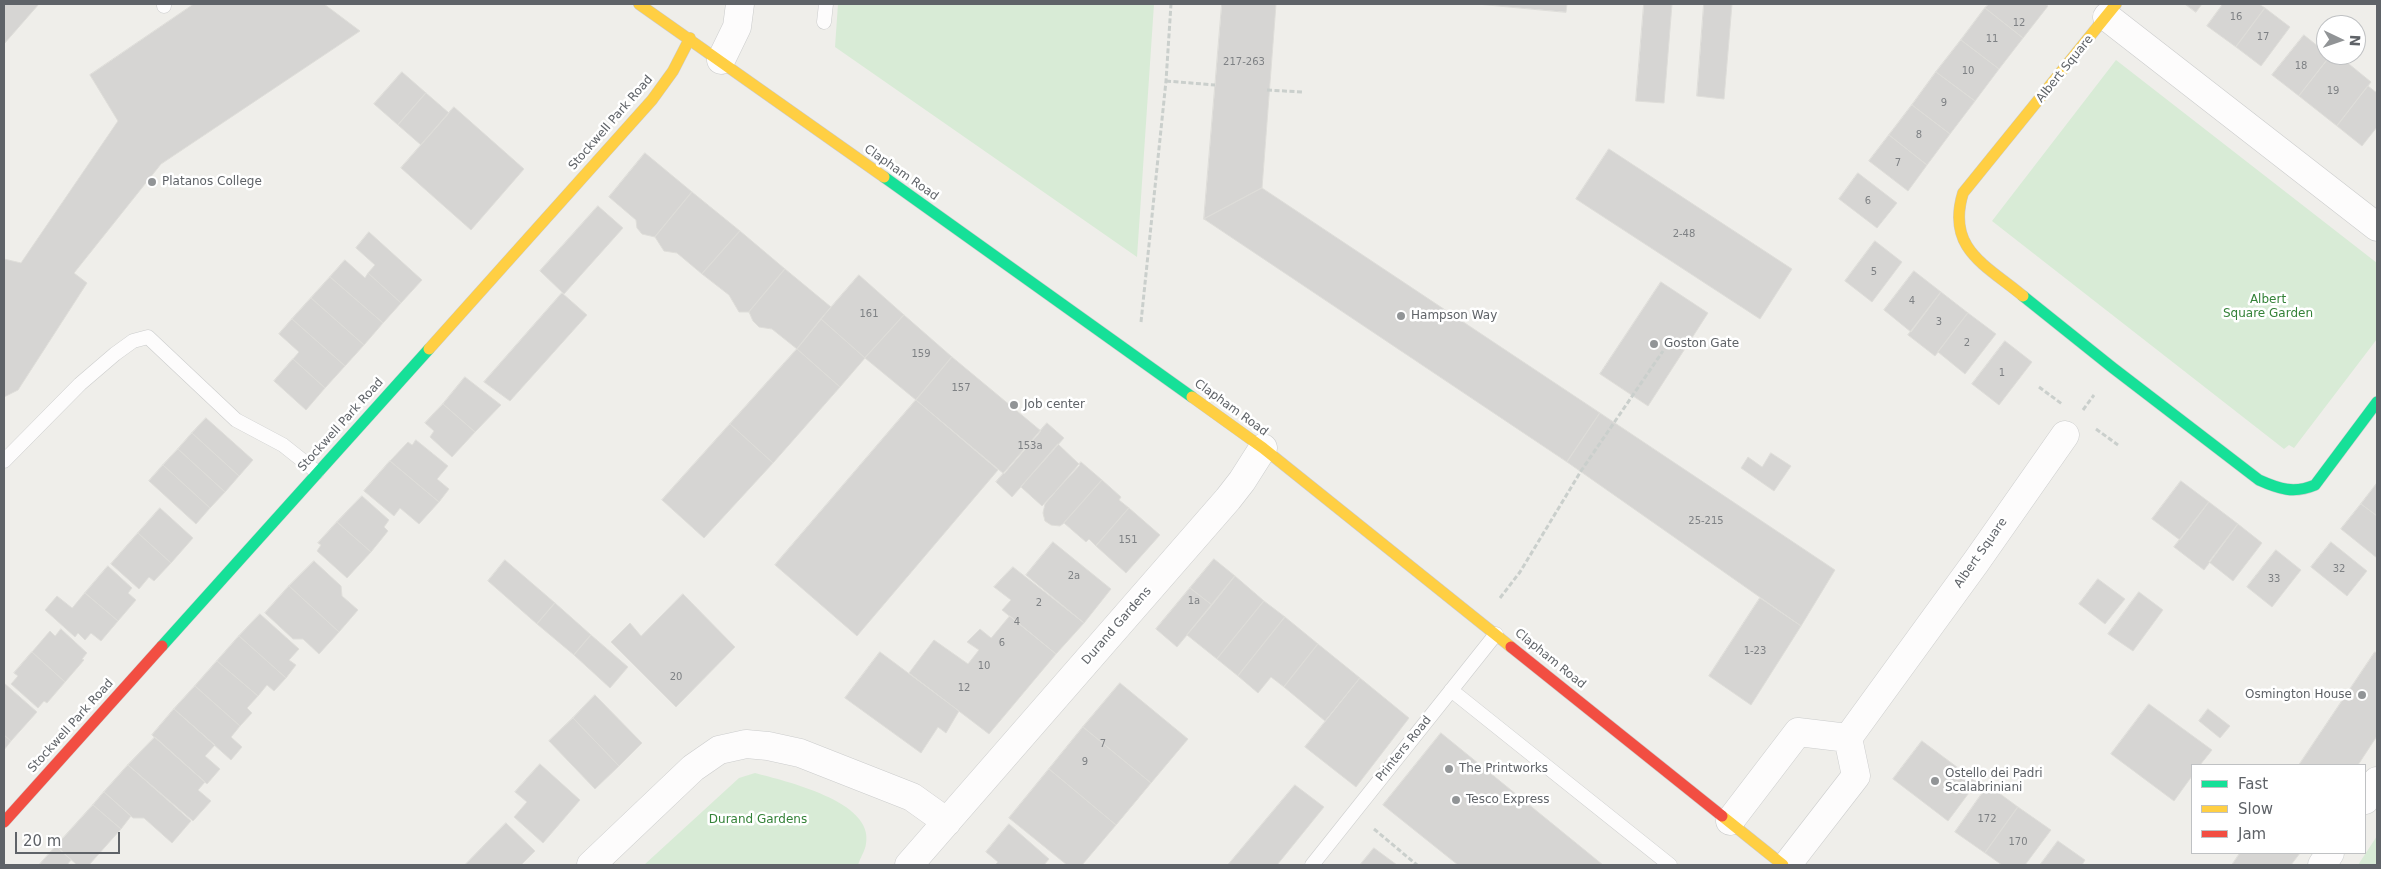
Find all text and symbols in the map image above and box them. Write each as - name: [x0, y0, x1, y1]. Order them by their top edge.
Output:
- house number: 16: [2230, 11, 2242, 23]
- north arrow: [2316, 15, 2366, 65]
- house number: 12: [2013, 17, 2025, 29]
- house number: 17: [2257, 31, 2269, 43]
- house number: 11: [1986, 33, 1998, 45]
- street label: Albert Square: [2034, 33, 2096, 105]
- text: N: [2347, 34, 2363, 47]
- house number: 217-263: [1223, 56, 1265, 68]
- house number: 18: [2295, 60, 2307, 72]
- house number: 10: [1962, 65, 1974, 77]
- street label: Stockwell Park Road: [566, 73, 656, 173]
- house number: 19: [2327, 85, 2339, 97]
- house number: 9: [1941, 97, 1947, 109]
- house number: 8: [1916, 129, 1922, 141]
- street label: Clapham Road: [861, 142, 941, 204]
- house number: 7: [1895, 157, 1901, 169]
- place label: Platanos College: [162, 175, 262, 189]
- marker: Platanos College: [146, 176, 158, 188]
- house number: 6: [1865, 195, 1871, 207]
- house number: 2-48: [1673, 228, 1695, 240]
- house number: 5: [1871, 266, 1877, 278]
- park label: Albert Square Garden: [2223, 293, 2313, 321]
- house number: 4: [1909, 295, 1915, 307]
- house number: 161: [859, 308, 879, 320]
- place label: Hampson Way: [1411, 309, 1497, 323]
- marker: Hampson Way: [1395, 310, 1407, 322]
- house number: 3: [1936, 316, 1942, 328]
- place label: Goston Gate: [1664, 337, 1739, 351]
- house number: 2: [1964, 337, 1970, 349]
- marker: Goston Gate: [1648, 338, 1660, 350]
- house number: 159: [911, 348, 931, 360]
- house number: 1: [1999, 367, 2005, 379]
- street label: Stockwell Park Road: [295, 375, 387, 475]
- street label: Clapham Road: [1191, 377, 1271, 439]
- house number: 157: [951, 382, 971, 394]
- place label: Job center: [1024, 398, 1085, 412]
- marker: Job center: [1008, 399, 1020, 411]
- house number: 153a: [1017, 440, 1043, 452]
- house number: 25-215: [1688, 515, 1724, 527]
- street label: Albert Square: [1952, 515, 2010, 591]
- house number: 151: [1118, 534, 1138, 546]
- house number: 32: [2333, 563, 2345, 575]
- house number: 2a: [1068, 570, 1080, 582]
- house number: 33: [2268, 573, 2280, 585]
- street label: Durand Gardens: [1079, 584, 1155, 668]
- house number: 1a: [1188, 595, 1200, 607]
- house number: 2: [1036, 597, 1042, 609]
- house number: 4: [1014, 616, 1020, 628]
- street label: Clapham Road: [1512, 626, 1588, 692]
- house number: 6: [999, 637, 1005, 649]
- house number: 1-23: [1744, 645, 1766, 657]
- house number: 10: [978, 660, 990, 672]
- house number: 20: [670, 671, 682, 683]
- street label: Stockwell Park Road: [25, 676, 117, 776]
- house number: 12: [958, 682, 970, 694]
- place label: Osmington House: [2245, 688, 2352, 702]
- marker: Osmington House: [2356, 689, 2368, 701]
- street label: Printers Road: [1373, 713, 1435, 785]
- house number: 7: [1100, 738, 1106, 750]
- house number: 9: [1082, 756, 1088, 768]
- place label: The Printworks: [1459, 762, 1548, 776]
- marker: The Printworks: [1443, 763, 1455, 775]
- legend: [2191, 764, 2366, 854]
- place label: Ostello dei Padri Scalabriniani: [1945, 767, 2043, 795]
- marker: Ostello dei Padri Scalabriniani: [1929, 775, 1941, 787]
- text: Fast: [2238, 775, 2268, 793]
- place label: Tesco Express: [1466, 793, 1550, 807]
- marker: Tesco Express: [1450, 794, 1462, 806]
- text: Slow: [2238, 800, 2273, 818]
- park label: Durand Gardens: [709, 813, 807, 827]
- house number: 172: [1977, 813, 1997, 825]
- scale bar: [18, 822, 122, 854]
- text: Jam: [2238, 825, 2266, 843]
- text: 20 m: [23, 832, 61, 850]
- house number: 170: [2008, 836, 2028, 848]

